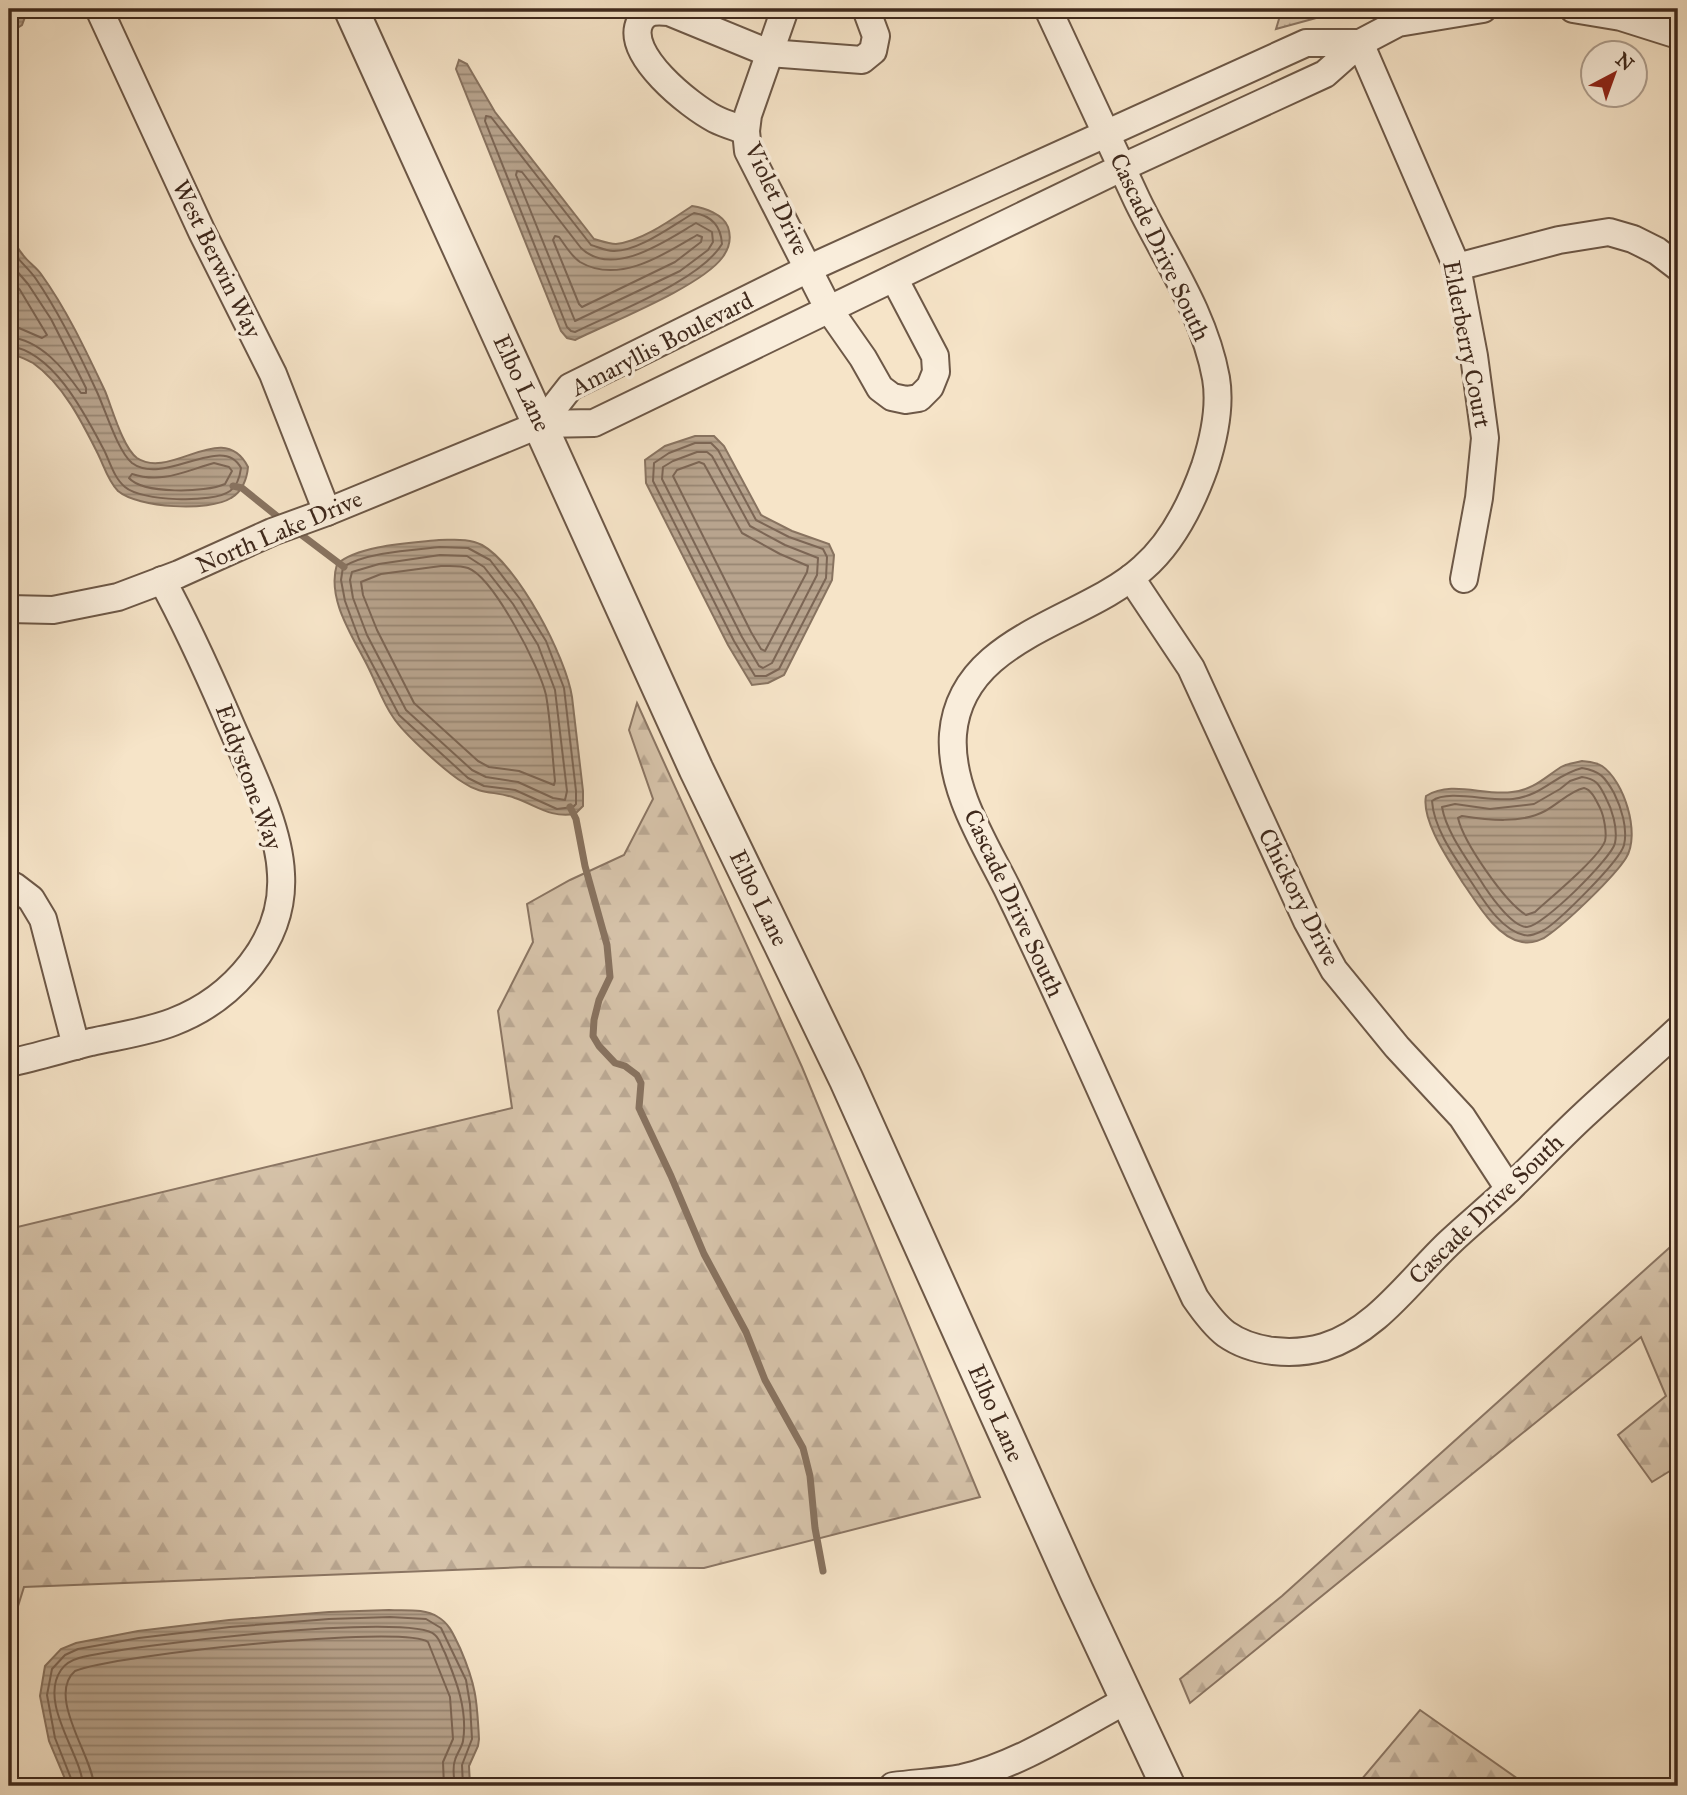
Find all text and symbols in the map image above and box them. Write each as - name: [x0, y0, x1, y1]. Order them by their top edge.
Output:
- north arrow: [1578, 38, 1648, 108]
- text: N: [1611, 48, 1638, 76]
- street label: Violet Drive: [737, 137, 816, 260]
- street label: Cascade Drive South: [1103, 148, 1217, 346]
- street label: West Berwin Way: [166, 175, 269, 344]
- street label: Elderberry Court: [1436, 258, 1498, 431]
- street label: Amaryllis Boulevard: [565, 285, 758, 403]
- street label: Elbo Lane: [487, 330, 557, 436]
- street label: North Lake Drive: [191, 483, 367, 581]
- street label: Eddystone Way: [209, 700, 289, 855]
- street label: Cascade Drive South: [957, 804, 1071, 1002]
- street label: Chickory Drive: [1252, 823, 1346, 971]
- street label: Elbo Lane: [723, 845, 795, 951]
- street label: Cascade Drive South: [1402, 1127, 1570, 1291]
- street label: Elbo Lane: [961, 1360, 1031, 1466]

